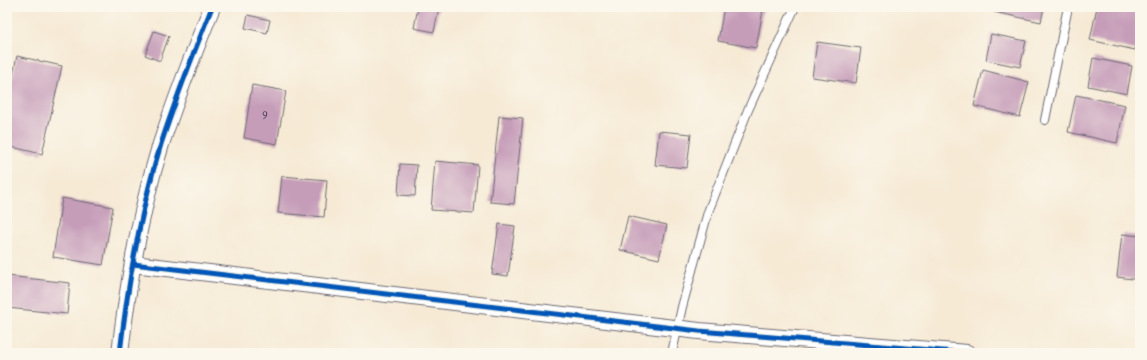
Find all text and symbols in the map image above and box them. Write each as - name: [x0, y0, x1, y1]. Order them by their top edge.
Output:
- house number: 9: [262, 106, 268, 122]

